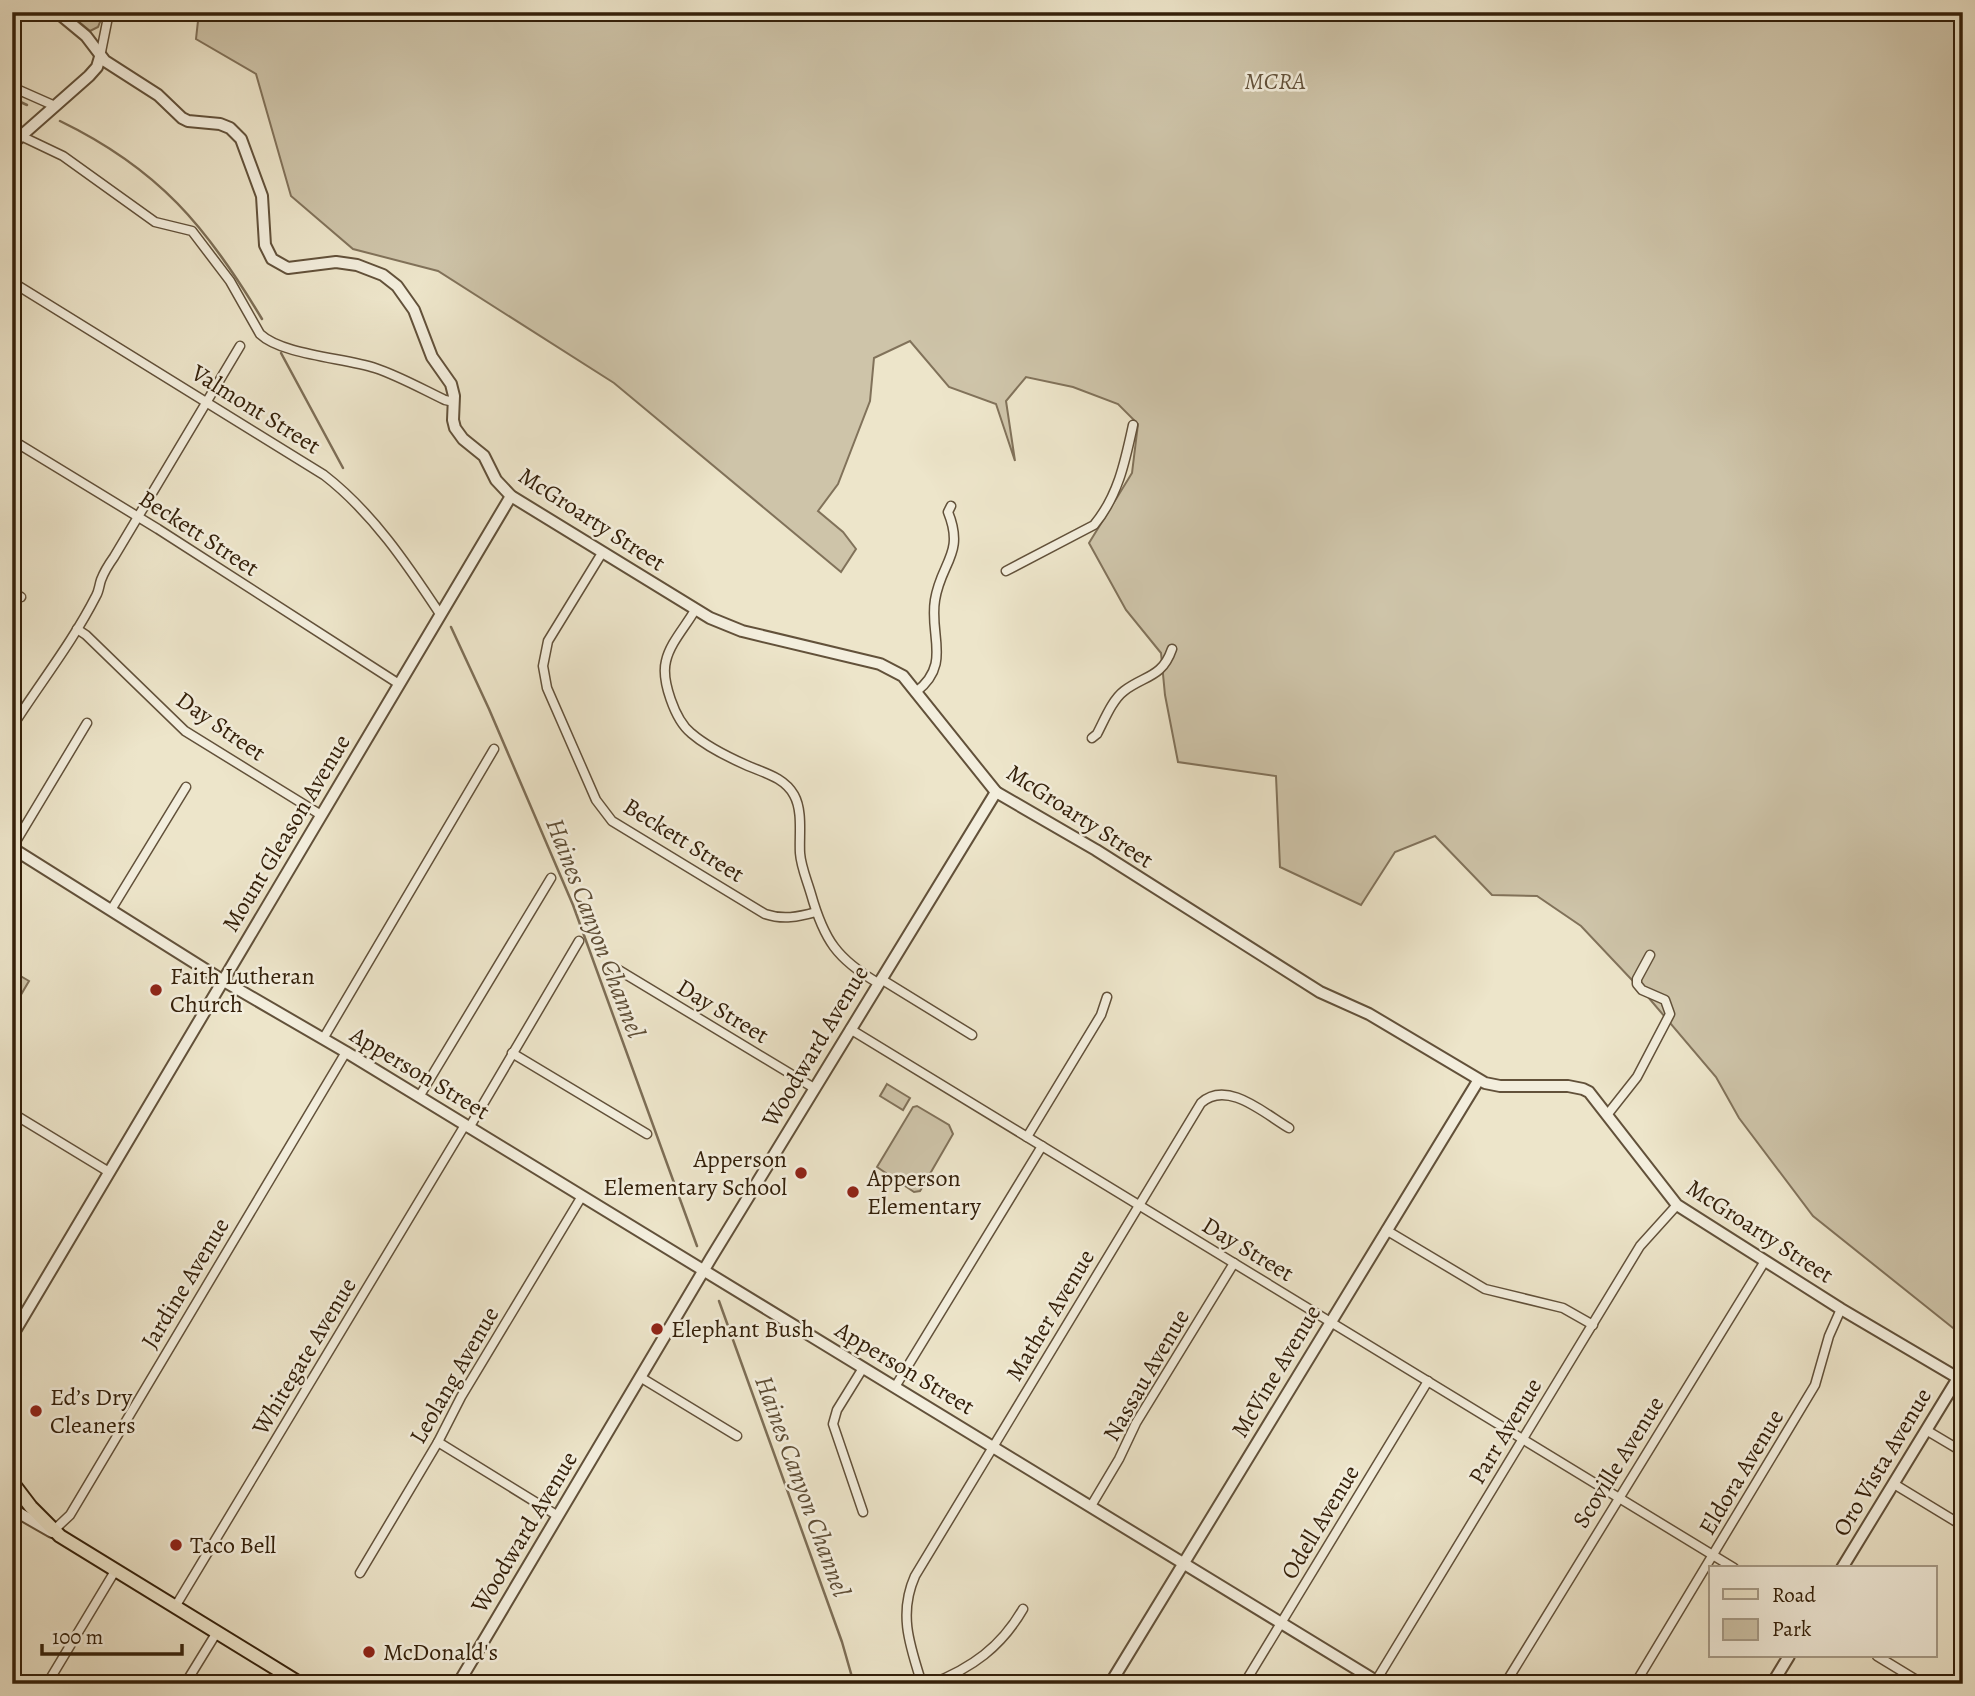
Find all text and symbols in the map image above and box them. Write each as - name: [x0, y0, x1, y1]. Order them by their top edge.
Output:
- park label: MCRA: [1244, 65, 1306, 97]
- street label: Valmont Street: [185, 356, 327, 461]
- street label: McGroarty Street: [512, 459, 672, 579]
- street label: Beckett Street: [133, 482, 265, 584]
- street label: Day Street: [170, 684, 272, 768]
- street label: Mount Gleason Avenue: [214, 728, 358, 938]
- street label: McGroarty Street: [1000, 756, 1160, 876]
- street label: Beckett Street: [618, 790, 751, 890]
- water label: Haines Canyon Channel: [537, 813, 654, 1044]
- street label: Woodward Avenue: [754, 959, 876, 1134]
- place label: Faith Lutheran Church: [170, 960, 315, 1020]
- street label: Day Street: [671, 971, 775, 1051]
- marker: Faith Lutheran Church: [148, 982, 164, 998]
- street label: Apperson Street: [343, 1018, 496, 1127]
- place label: Apperson Elementary School: [603, 1143, 787, 1203]
- place label: Apperson Elementary: [866, 1162, 981, 1222]
- marker: Apperson Elementary School: [793, 1165, 809, 1181]
- street label: McGroarty Street: [1680, 1171, 1840, 1291]
- marker: Apperson Elementary: [845, 1184, 861, 1200]
- street label: Day Street: [1196, 1209, 1300, 1289]
- street label: Jardine Avenue: [133, 1212, 237, 1354]
- street label: Mather Avenue: [998, 1243, 1102, 1387]
- street label: Whitegate Avenue: [244, 1271, 364, 1441]
- street label: McVine Avenue: [1224, 1299, 1328, 1443]
- street label: Leolang Avenue: [402, 1301, 506, 1449]
- street label: Nassau Avenue: [1095, 1303, 1197, 1447]
- place label: Elephant Bush: [671, 1313, 814, 1345]
- street label: Apperson Street: [828, 1313, 981, 1422]
- marker: Elephant Bush: [649, 1321, 665, 1337]
- water label: Haines Canyon Channel: [746, 1371, 859, 1602]
- street label: Parr Avenue: [1461, 1372, 1549, 1490]
- place label: Ed’s Dry Cleaners: [50, 1381, 136, 1441]
- street label: Oro Vista Avenue: [1825, 1382, 1939, 1542]
- street label: Scoville Avenue: [1565, 1390, 1671, 1534]
- marker: Ed’s Dry Cleaners: [28, 1403, 44, 1419]
- street label: Eldora Avenue: [1691, 1403, 1791, 1541]
- street label: Woodward Avenue: [463, 1445, 585, 1620]
- street label: Odell Avenue: [1273, 1459, 1367, 1585]
- place label: Taco Bell: [190, 1529, 276, 1561]
- marker: Taco Bell: [168, 1537, 184, 1553]
- legend: [1709, 1566, 1937, 1658]
- text: Road: [1772, 1581, 1816, 1609]
- scale bar: [42, 1612, 182, 1656]
- text: Park: [1772, 1615, 1812, 1643]
- text: 100 m: [52, 1623, 103, 1651]
- place label: McDonald's: [383, 1636, 498, 1668]
- marker: McDonald's: [361, 1644, 377, 1660]

